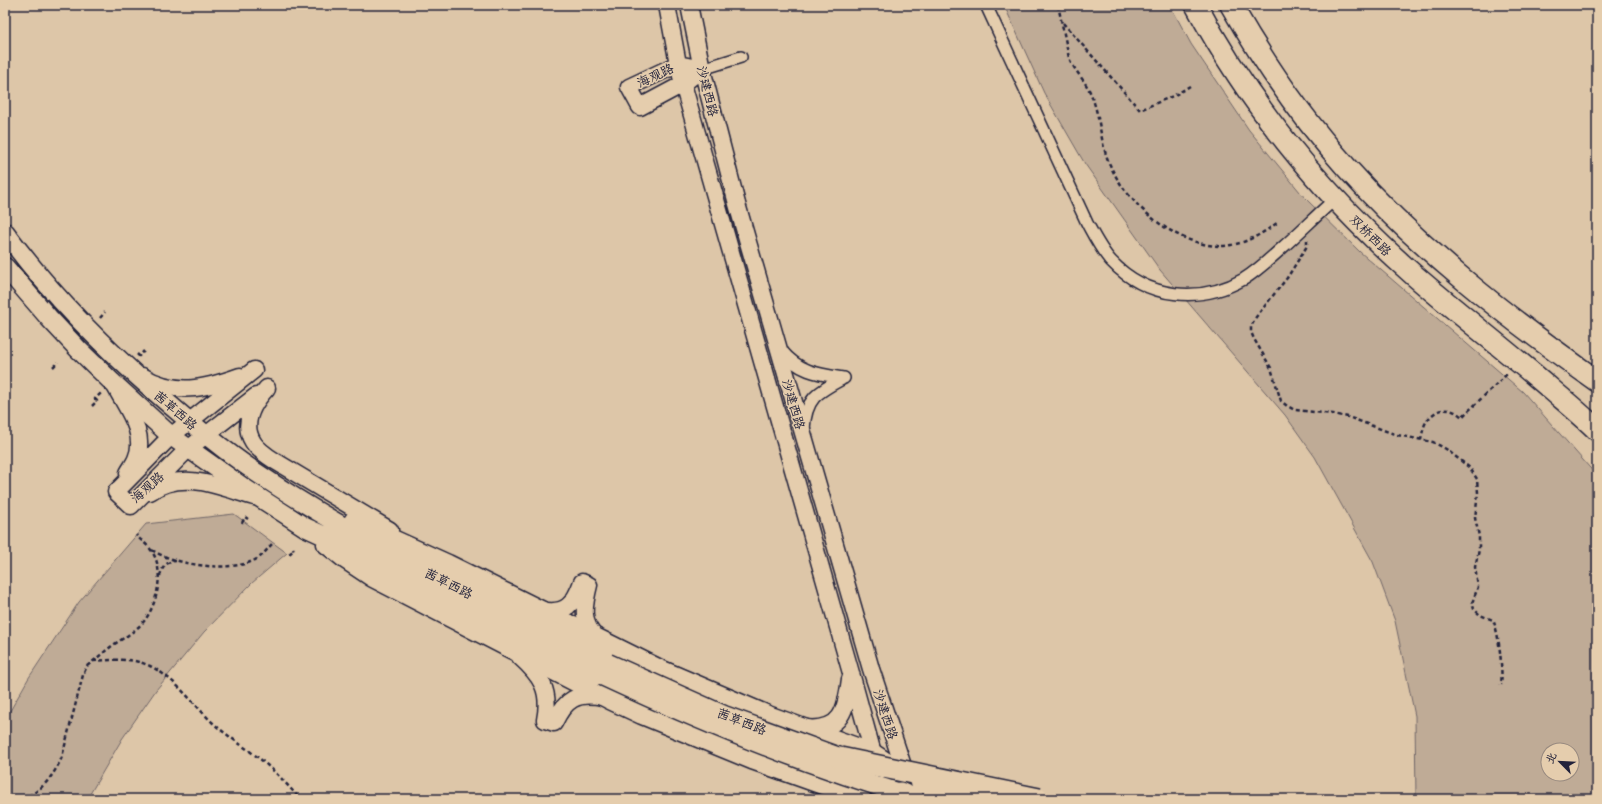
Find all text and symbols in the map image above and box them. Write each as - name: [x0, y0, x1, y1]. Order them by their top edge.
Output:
- street label: 海观路: [634, 60, 678, 94]
- street label: 沙建西路: [690, 64, 721, 119]
- street label: 双桥西路: [1344, 212, 1394, 262]
- street label: 沙建西路: [775, 377, 808, 432]
- street label: 茜草西路: [148, 388, 200, 436]
- street label: 海观路: [128, 469, 170, 509]
- street label: 茜草西路: [420, 565, 475, 605]
- street label: 沙建西路: [867, 687, 901, 742]
- street label: 茜草西路: [713, 705, 769, 742]
- north arrow: [1540, 742, 1580, 782]
- text: 北: [1543, 750, 1562, 767]

